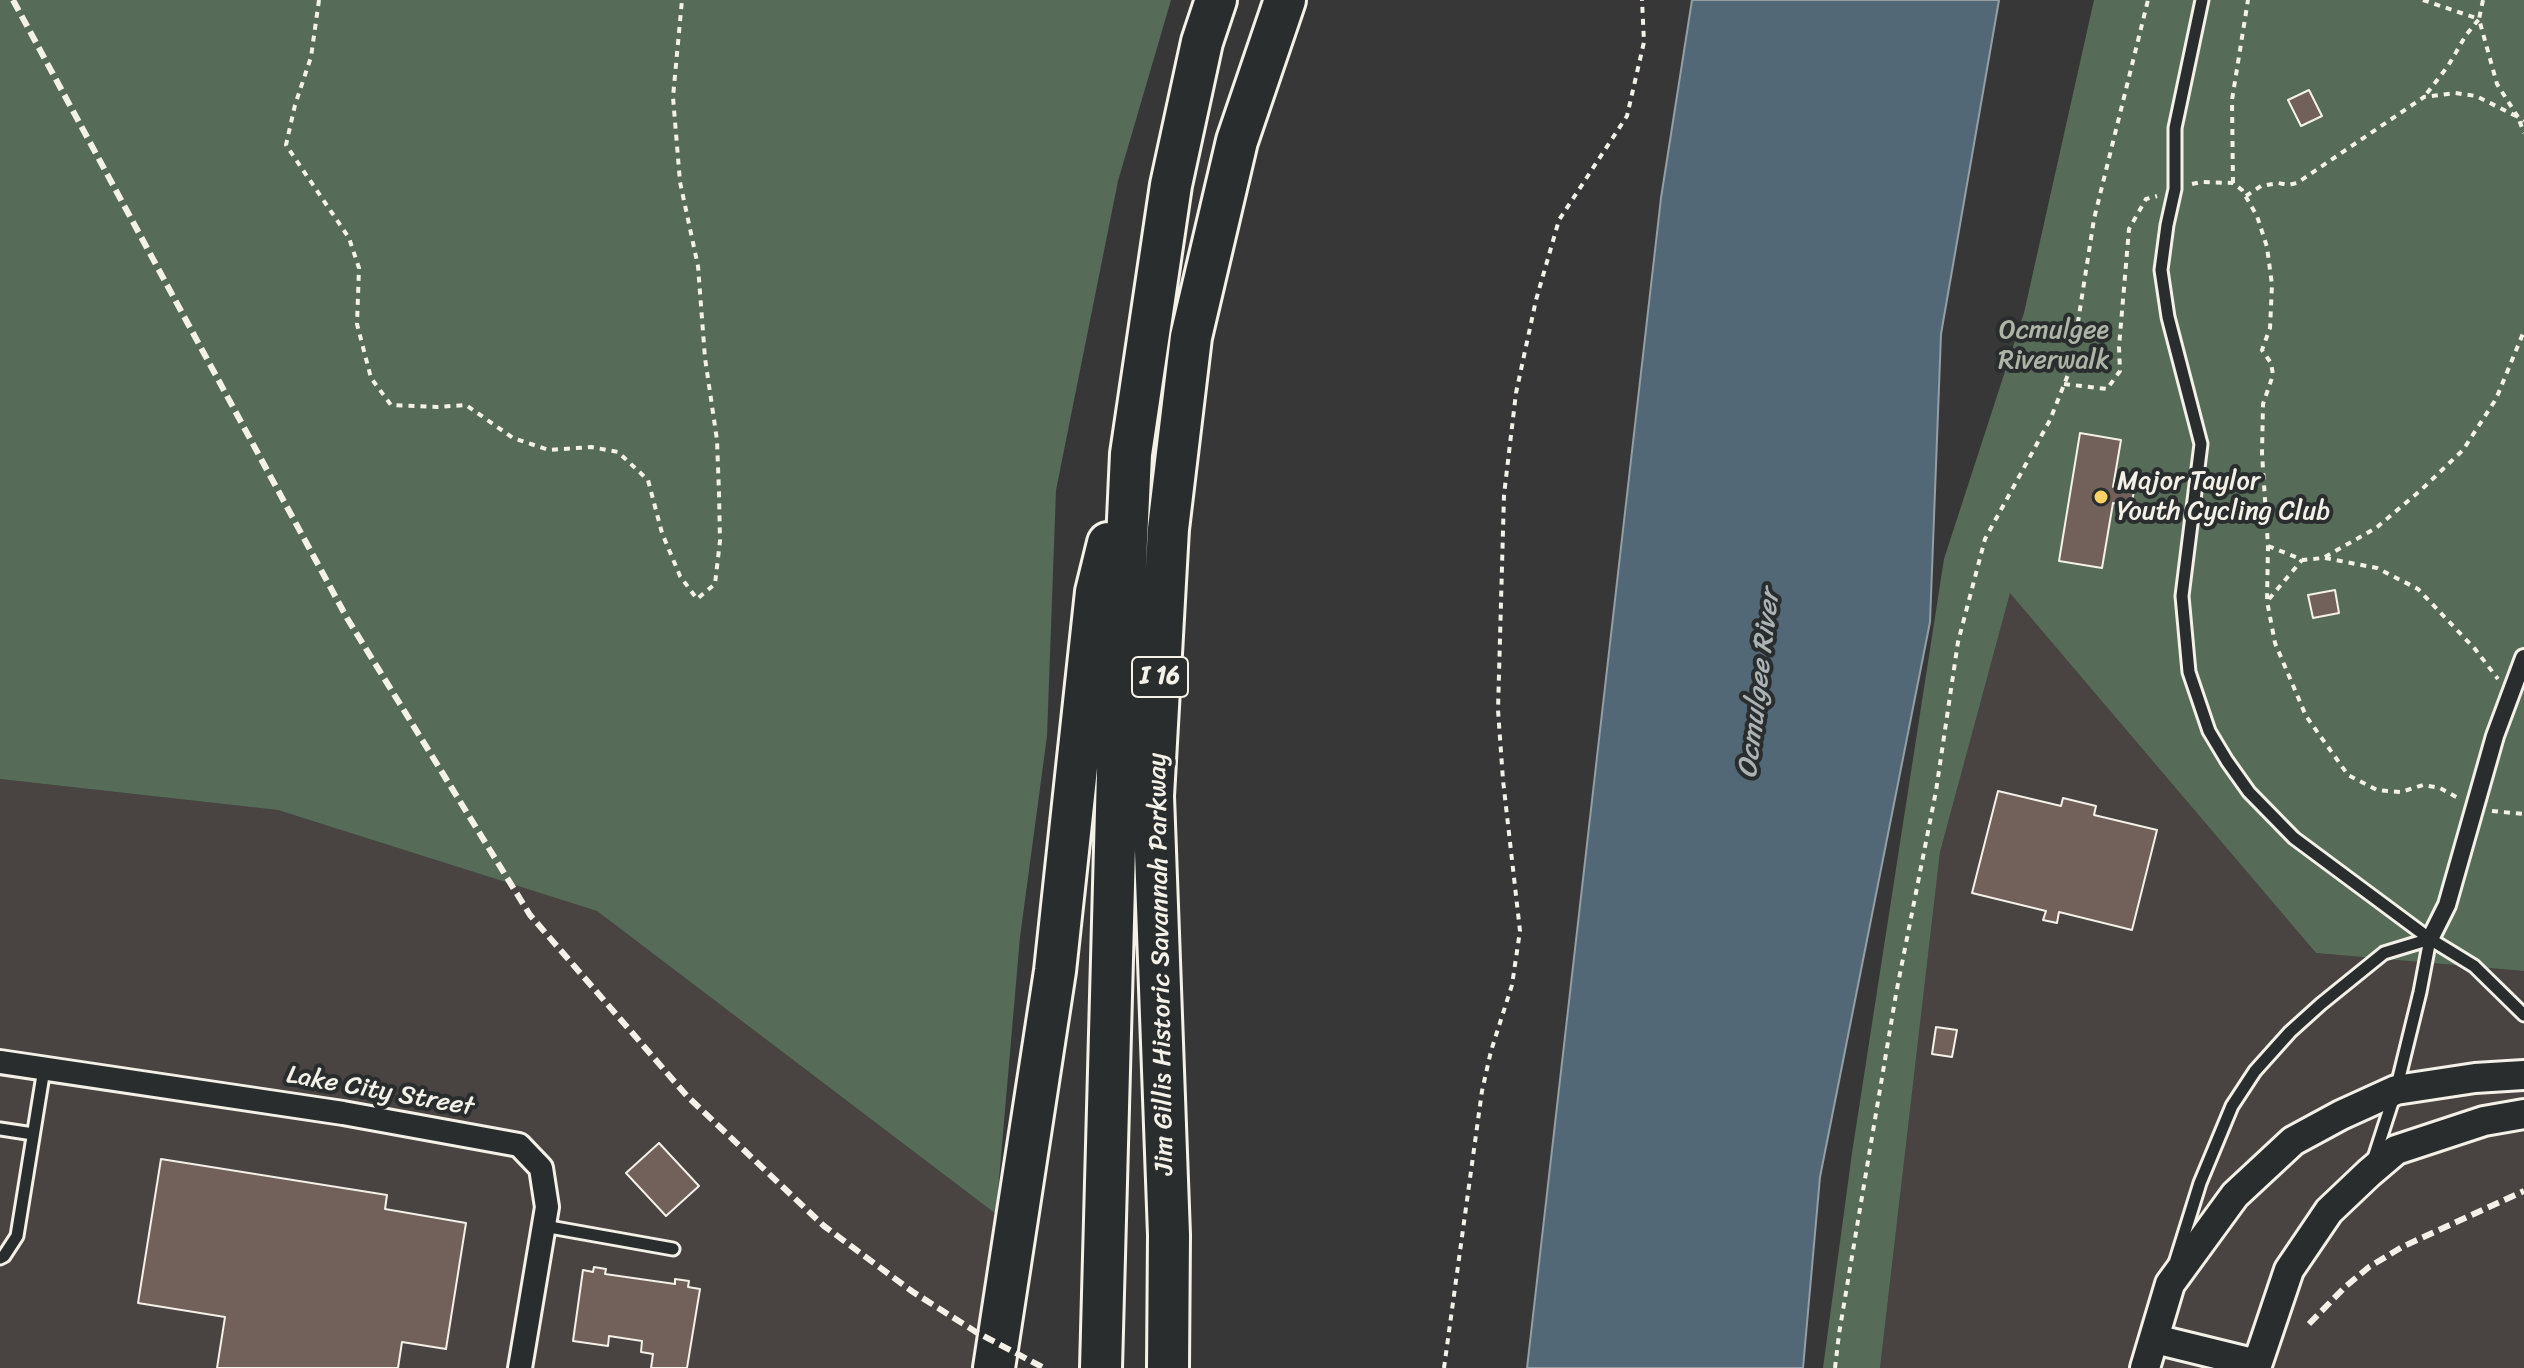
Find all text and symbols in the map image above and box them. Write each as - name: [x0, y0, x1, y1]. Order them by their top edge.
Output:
- park label: Ocmulgee Riverwalk: [1998, 315, 2110, 376]
- place label: Major Taylor Youth Cycling Club: [2117, 466, 2330, 528]
- marker: Major Taylor Youth Cycling Club: [2092, 488, 2110, 506]
- water label: Ocmulgee River: [1732, 588, 1788, 780]
- road number: I 16: [1132, 657, 1188, 697]
- street label: Jim Gillis Historic Savannah Parkway: [1143, 753, 1181, 1175]
- street label: Lake City Street: [284, 1060, 476, 1124]

